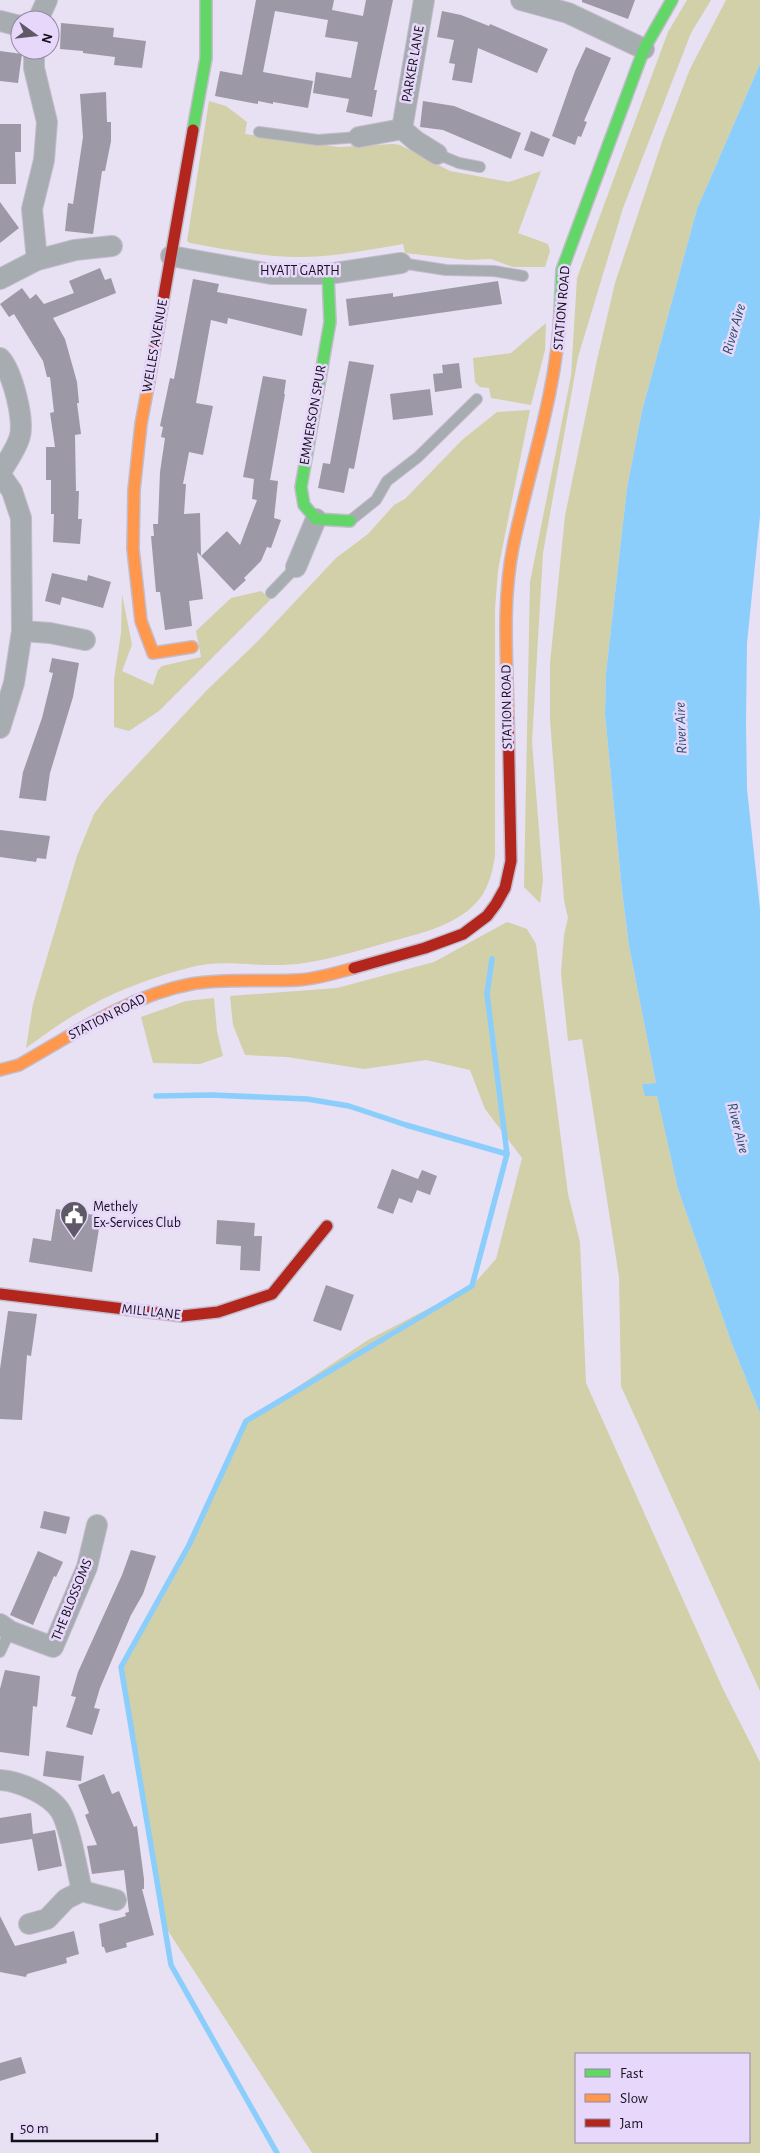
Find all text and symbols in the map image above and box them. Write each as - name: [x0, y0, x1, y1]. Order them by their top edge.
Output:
- north arrow: [10, 10, 60, 60]
- street label: PARKER LANE: [399, 25, 427, 103]
- text: N: [39, 32, 55, 45]
- street label: HYATT GARTH: [260, 264, 340, 278]
- street label: STATION ROAD: [551, 265, 573, 351]
- street label: WELLES AVENUE: [140, 298, 170, 394]
- water label: River Aire: [720, 302, 748, 356]
- street label: EMMERSON SPUR: [297, 364, 329, 466]
- street label: STATION ROAD: [499, 665, 515, 749]
- water label: River Aire: [673, 702, 689, 754]
- street label: STATION ROAD: [66, 992, 148, 1042]
- water label: River Aire: [724, 1101, 752, 1155]
- public building icon: Methely Ex-Services Club: [59, 1200, 89, 1239]
- place label: Methely Ex-Services Club: [93, 1200, 181, 1230]
- street label: MILL LANE: [121, 1302, 181, 1322]
- street label: THE BLOSSOMS: [49, 1557, 95, 1643]
- legend: [575, 2053, 750, 2143]
- text: Fast: [620, 2066, 644, 2081]
- text: Slow: [620, 2091, 648, 2106]
- scale bar: [12, 2110, 158, 2142]
- text: Jam: [620, 2116, 643, 2131]
- text: 50 m: [20, 2121, 49, 2136]

